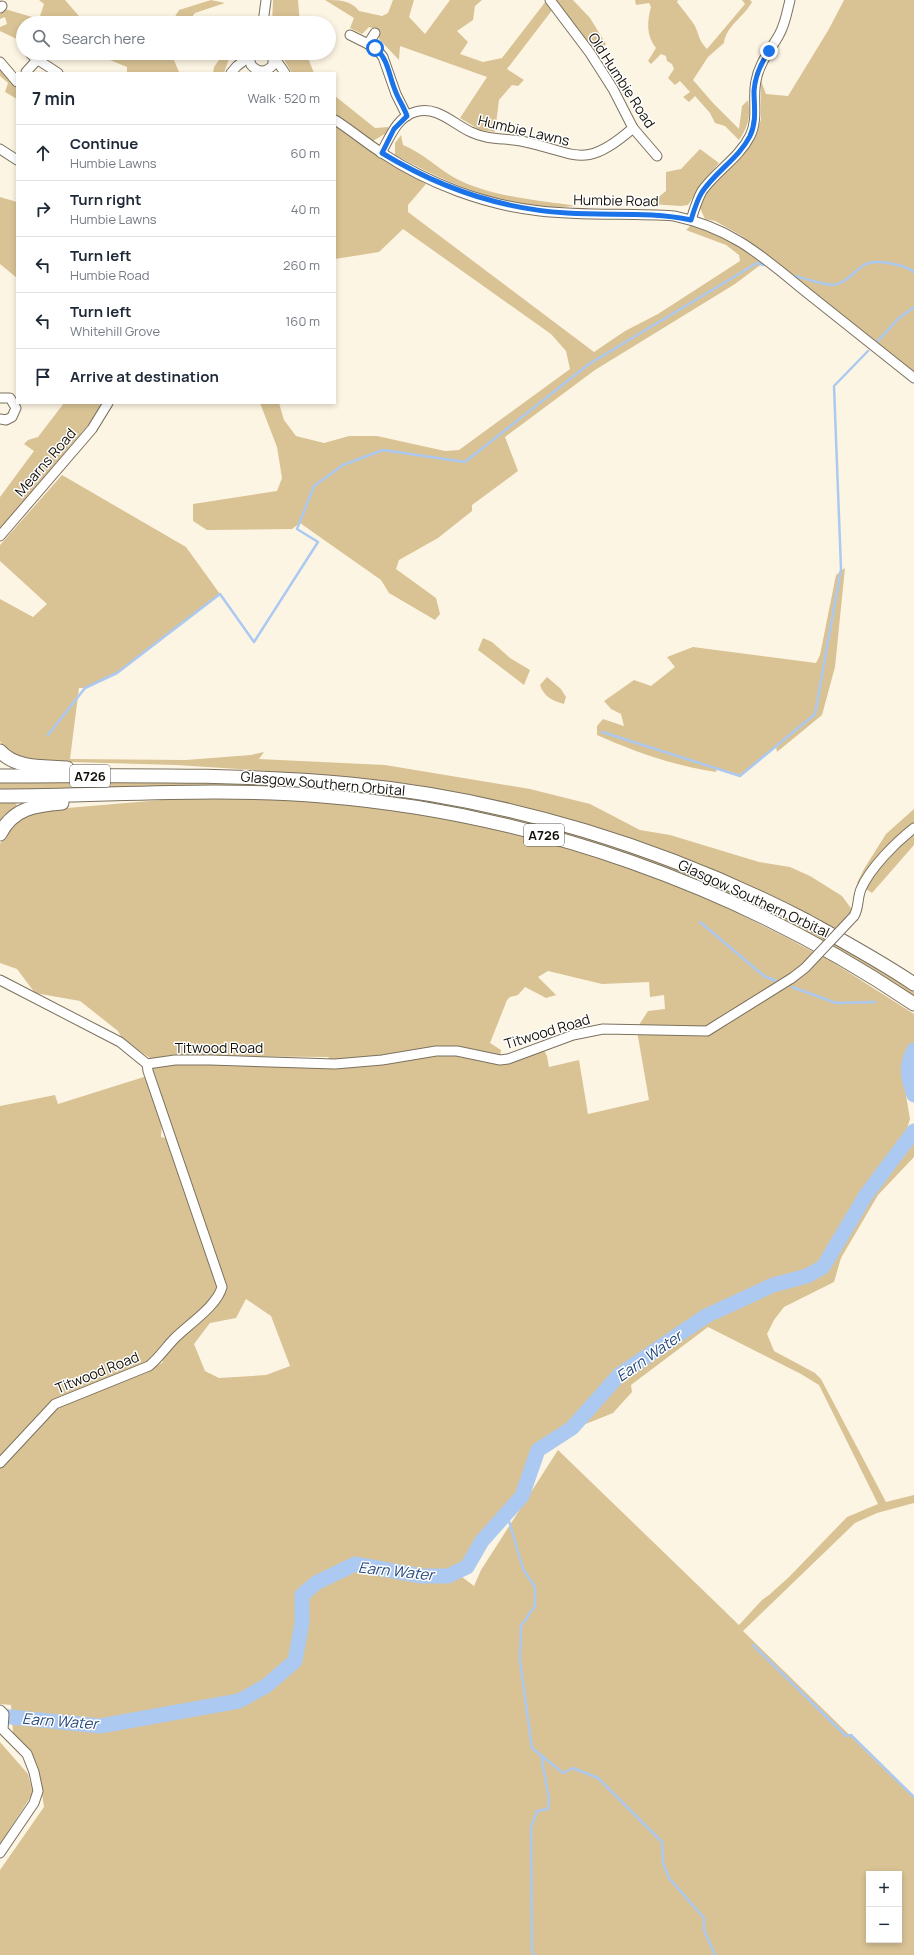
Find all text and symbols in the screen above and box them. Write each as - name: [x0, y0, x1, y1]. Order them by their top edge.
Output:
- search box: [16, 16, 336, 60]
- icon: search: [30, 27, 52, 49]
- text: Search here: [62, 28, 145, 49]
- street label: Old Humbie Road: [584, 29, 660, 131]
- route start: [366, 39, 384, 57]
- route end: [760, 42, 778, 60]
- text: 7 min: [32, 87, 75, 110]
- text: Walk · 520 m: [247, 89, 320, 107]
- street label: Humbie Lawns: [476, 110, 572, 150]
- text: Continue: [70, 133, 138, 154]
- icon: ahead: [32, 142, 54, 164]
- text: 60 m: [290, 144, 320, 162]
- text: Humbie Lawns: [70, 154, 157, 172]
- text: Turn right: [70, 189, 141, 210]
- street label: Humbie Road: [573, 190, 659, 210]
- icon: right: [32, 198, 54, 220]
- text: 40 m: [291, 200, 320, 218]
- text: Humbie Lawns: [70, 210, 157, 228]
- text: Turn left: [70, 245, 132, 266]
- icon: left: [32, 254, 54, 276]
- text: 260 m: [283, 256, 320, 274]
- text: Humbie Road: [70, 266, 149, 284]
- text: Turn left: [70, 301, 132, 322]
- icon: left: [32, 310, 54, 332]
- text: 160 m: [285, 312, 320, 330]
- text: Whitehill Grove: [70, 322, 160, 340]
- icon: arrive: [32, 366, 54, 388]
- text: Arrive at destination: [70, 366, 219, 387]
- street label: Mearns Road: [10, 424, 80, 500]
- road number: A726: [70, 765, 110, 787]
- street label: Glasgow Southern Orbital: [240, 766, 406, 800]
- road number: A726: [524, 824, 564, 846]
- street label: Glasgow Southern Orbital: [675, 855, 833, 941]
- street label: Titwood Road: [502, 1009, 592, 1053]
- street label: Titwood Road: [175, 1038, 263, 1057]
- water label: Earn Water: [612, 1324, 688, 1386]
- street label: Titwood Road: [52, 1347, 142, 1397]
- water label: Earn Water: [357, 1557, 437, 1586]
- water label: Earn Water: [21, 1708, 101, 1734]
- map controls: [866, 1871, 902, 1943]
- button: +: [866, 1871, 902, 1907]
- button: −: [866, 1907, 902, 1943]

